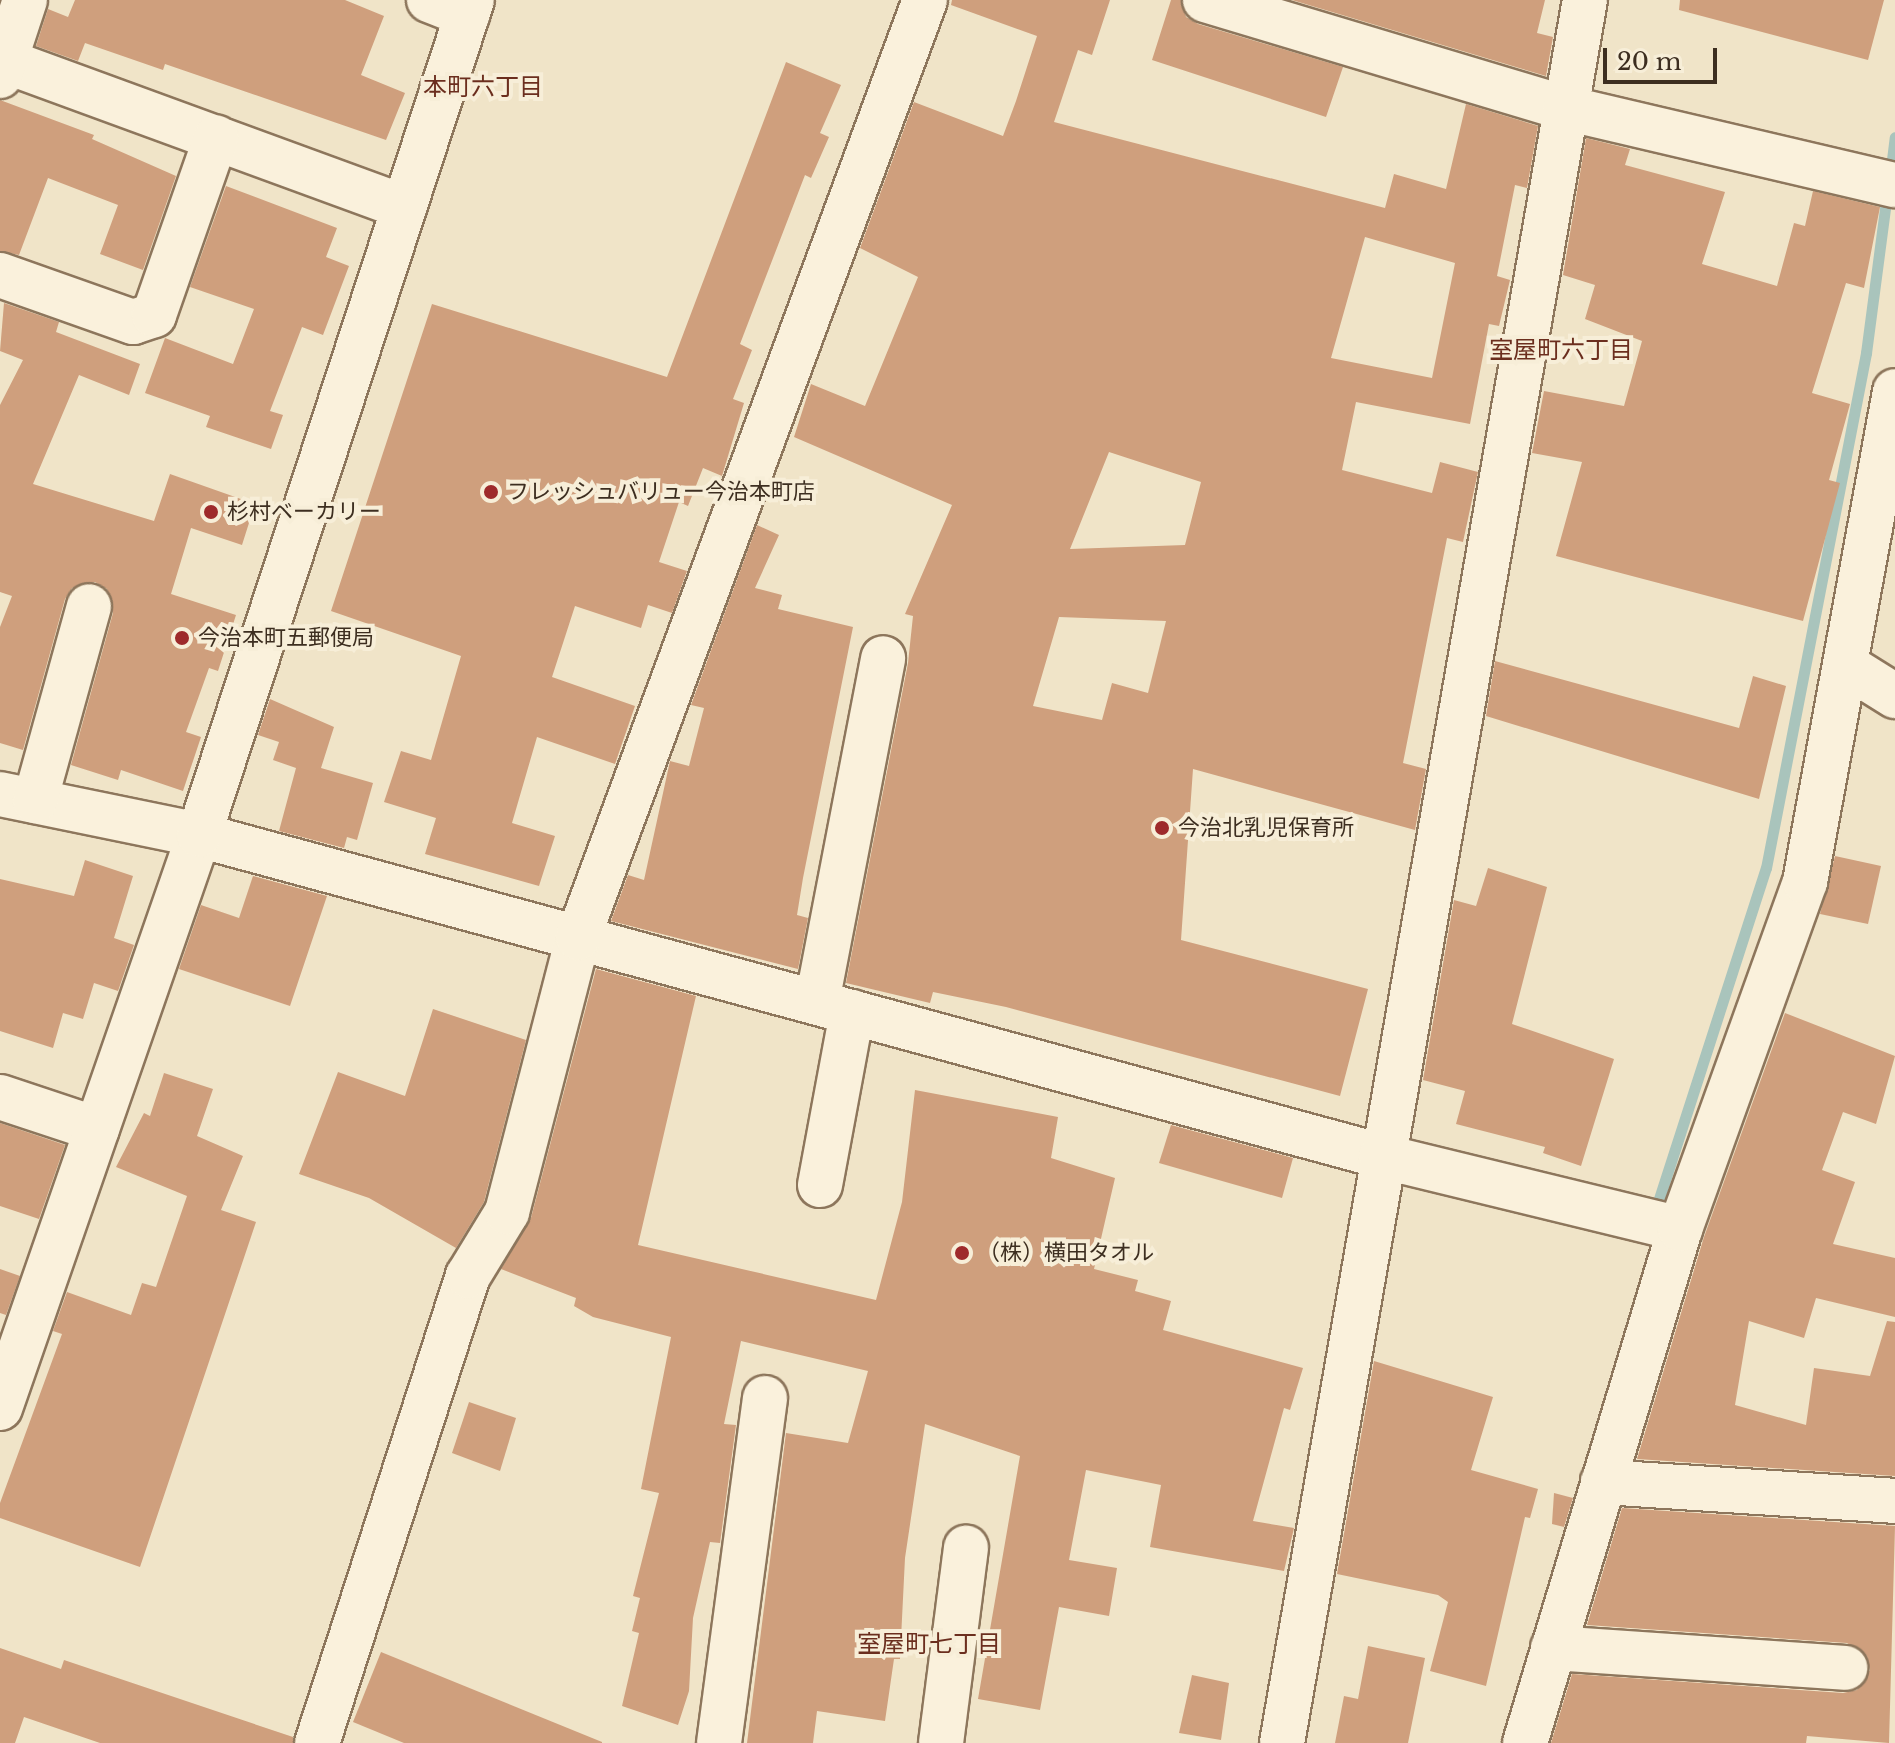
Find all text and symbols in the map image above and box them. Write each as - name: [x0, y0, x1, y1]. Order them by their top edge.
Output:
- scale bar: [1607, 32, 1721, 82]
- text: 20 m: [1617, 47, 1682, 76]
- district label: 本町六丁目: [423, 73, 543, 101]
- district label: 室屋町六丁目: [1489, 336, 1633, 364]
- place label: フレッシュバリュー今治本町店: [507, 479, 815, 505]
- marker: フレッシュバリュー今治本町店: [482, 483, 500, 501]
- place label: 杉村ベーカリー: [227, 499, 381, 525]
- marker: 杉村ベーカリー: [202, 503, 220, 521]
- place label: 今治本町五郵便局: [198, 625, 374, 651]
- marker: 今治本町五郵便局: [173, 629, 191, 647]
- place label: 今治北乳児保育所: [1178, 815, 1354, 841]
- marker: 今治北乳児保育所: [1153, 819, 1171, 837]
- place label: （株）横田タオル: [978, 1240, 1154, 1266]
- marker: （株）横田タオル: [953, 1244, 971, 1262]
- district label: 室屋町七丁目: [857, 1630, 1001, 1658]

